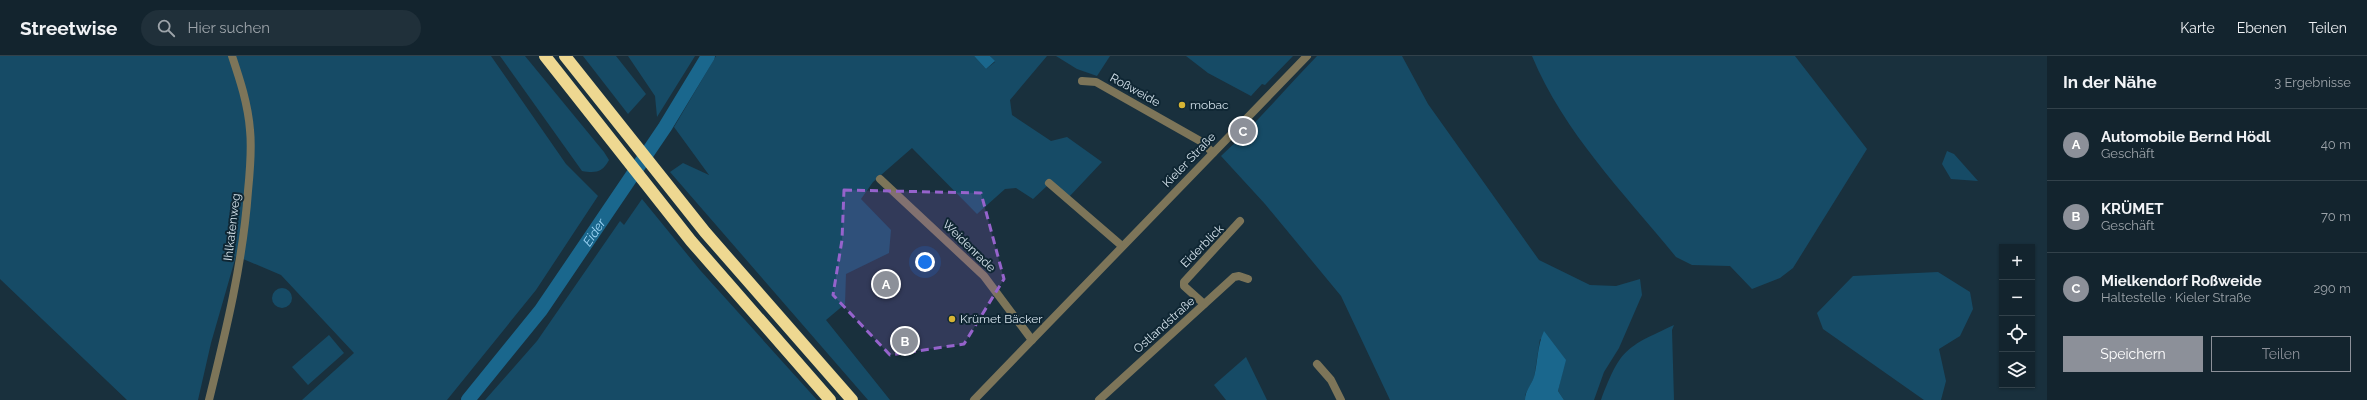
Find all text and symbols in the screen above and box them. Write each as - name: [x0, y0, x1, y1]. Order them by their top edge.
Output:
- search box: [141, 10, 421, 46]
- text: Streetwise: [20, 17, 117, 39]
- icon: search: [155, 17, 177, 39]
- text: Hier suchen: [187, 19, 270, 37]
- text: Karte: [2180, 20, 2215, 36]
- text: Ebenen: [2237, 20, 2287, 36]
- text: Teilen: [2309, 20, 2347, 36]
- street label: Roßweide: [1108, 71, 1162, 109]
- text: In der Nähe: [2063, 72, 2157, 92]
- text: 3 Ergebnisse: [2274, 75, 2351, 90]
- place label: mobac: [1190, 98, 1229, 112]
- marker: mobac: [1177, 100, 1187, 110]
- pin: C: [1230, 116, 1256, 146]
- text: Automobile Bernd Hödl: [2101, 128, 2271, 146]
- street label: Kieler Straße: [1160, 130, 1218, 190]
- text: A: [2072, 137, 2080, 152]
- text: 40 m: [2321, 137, 2351, 152]
- text: Geschäft: [2101, 146, 2155, 161]
- street label: Ihlkatenweg: [221, 192, 243, 262]
- text: KRÜMET: [2101, 200, 2164, 218]
- text: B: [2072, 209, 2080, 224]
- text: 70 m: [2321, 209, 2351, 224]
- water label: Eider: [580, 215, 609, 249]
- street label: Weidenrade: [940, 217, 998, 275]
- text: Geschäft: [2101, 218, 2155, 233]
- street label: Eiderblick: [1178, 221, 1227, 270]
- map controls: [1999, 244, 2035, 388]
- button: +: [1999, 244, 2035, 280]
- your location: [915, 252, 935, 272]
- pin: A: [873, 269, 899, 299]
- text: Mielkendorf Roßweide: [2101, 272, 2262, 290]
- button: −: [1999, 280, 2035, 316]
- text: C: [2072, 281, 2080, 296]
- text: 290 m: [2313, 281, 2351, 296]
- text: Haltestelle · Kieler Straße: [2101, 290, 2251, 305]
- street label: Ostlandstraße: [1131, 294, 1197, 356]
- place label: Krümet Bäcker: [960, 312, 1043, 326]
- marker: Krümet Bäcker: [947, 314, 957, 324]
- button: locate: [1999, 316, 2035, 352]
- pin: B: [892, 326, 918, 356]
- button: Speichern: [2063, 336, 2203, 372]
- button: Teilen: [2211, 336, 2351, 372]
- button: layers: [1999, 352, 2035, 388]

